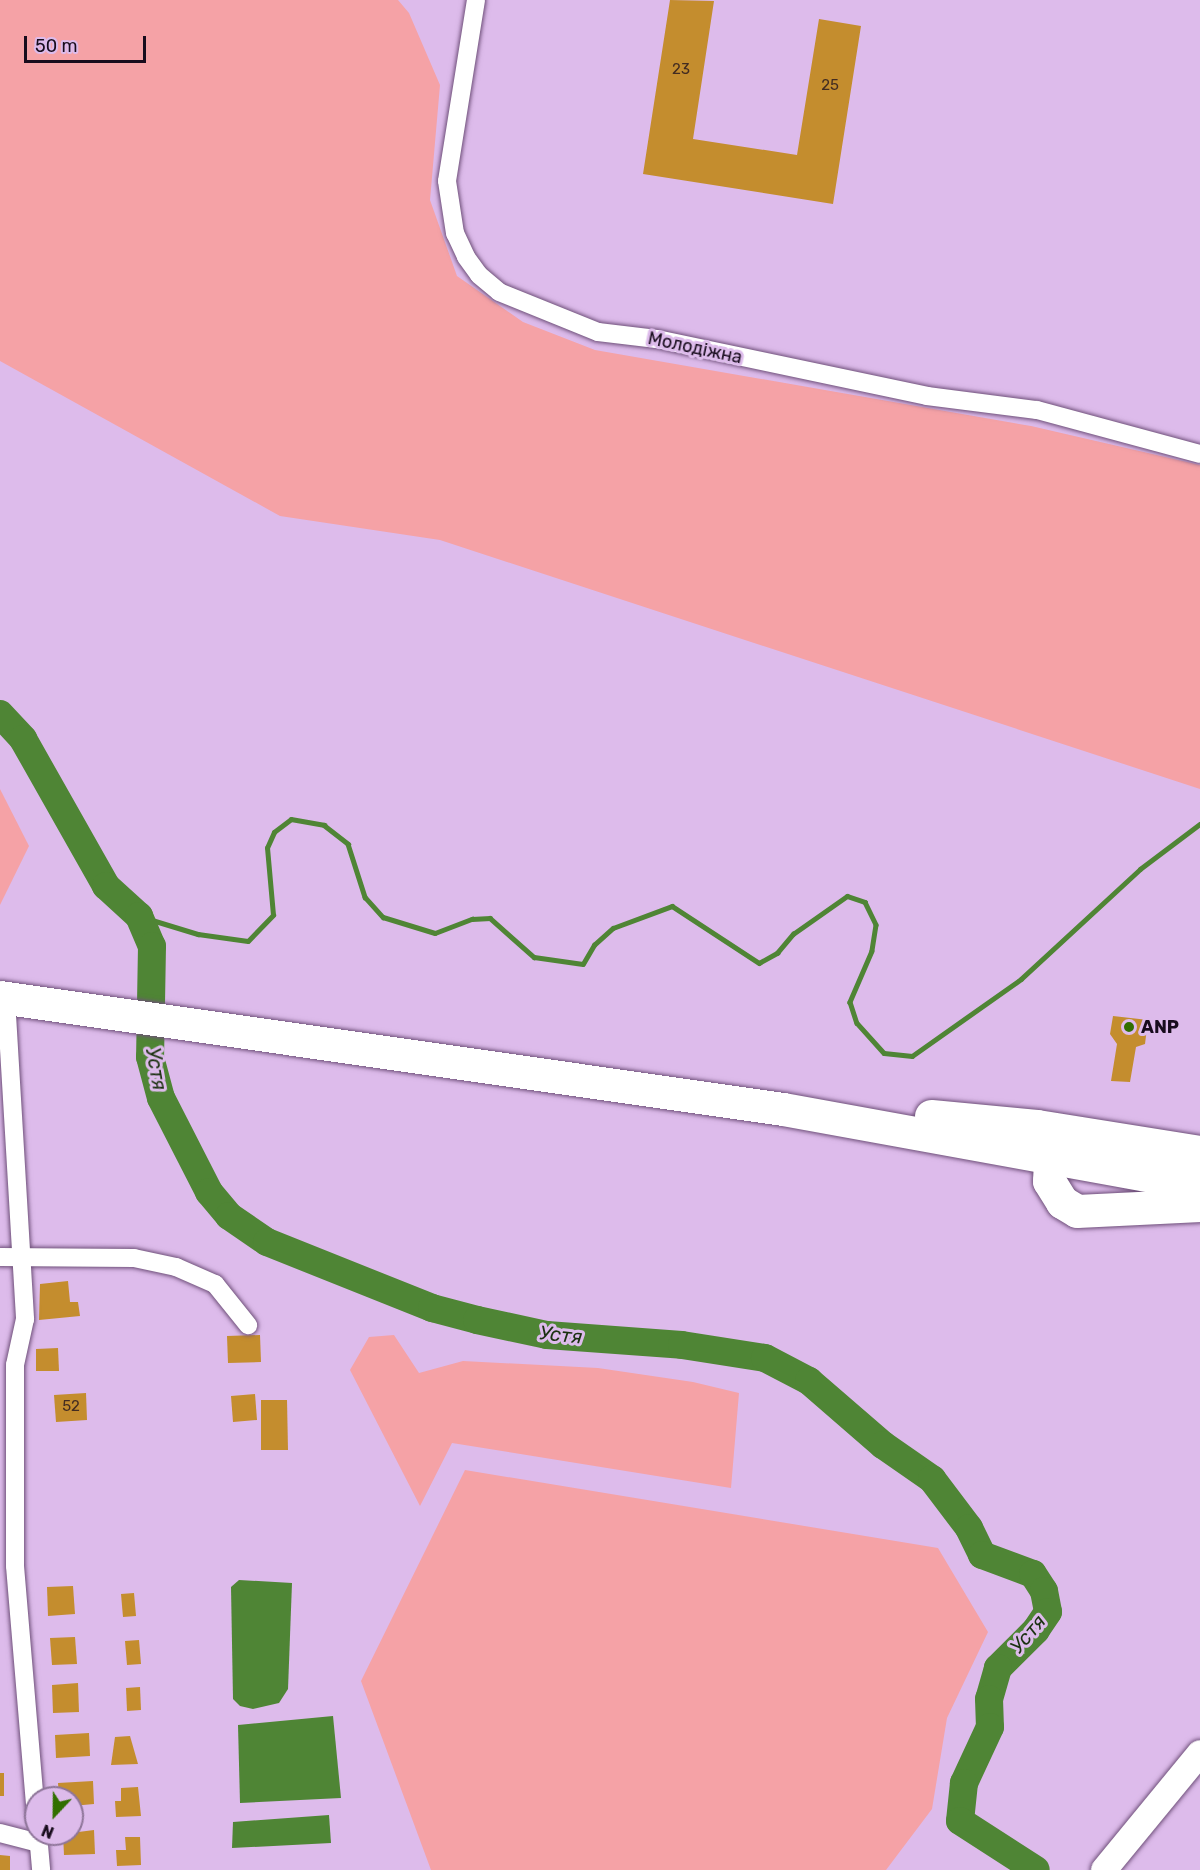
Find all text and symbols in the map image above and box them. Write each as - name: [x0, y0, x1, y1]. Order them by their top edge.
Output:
- scale bar: [27, 24, 148, 62]
- text: 50 m: [35, 35, 78, 57]
- house number: 23: [672, 61, 690, 79]
- house number: 25: [821, 77, 839, 95]
- street label: Молодіжна: [646, 327, 744, 369]
- place label: ANP: [1141, 1016, 1179, 1038]
- marker: ANP: [1122, 1020, 1136, 1034]
- water label: Устя: [140, 1046, 172, 1092]
- water label: Устя: [539, 1321, 583, 1349]
- house number: 52: [62, 1398, 80, 1416]
- water label: Устя: [1005, 1610, 1051, 1658]
- north arrow: [24, 1786, 84, 1846]
- text: N: [39, 1820, 57, 1842]

